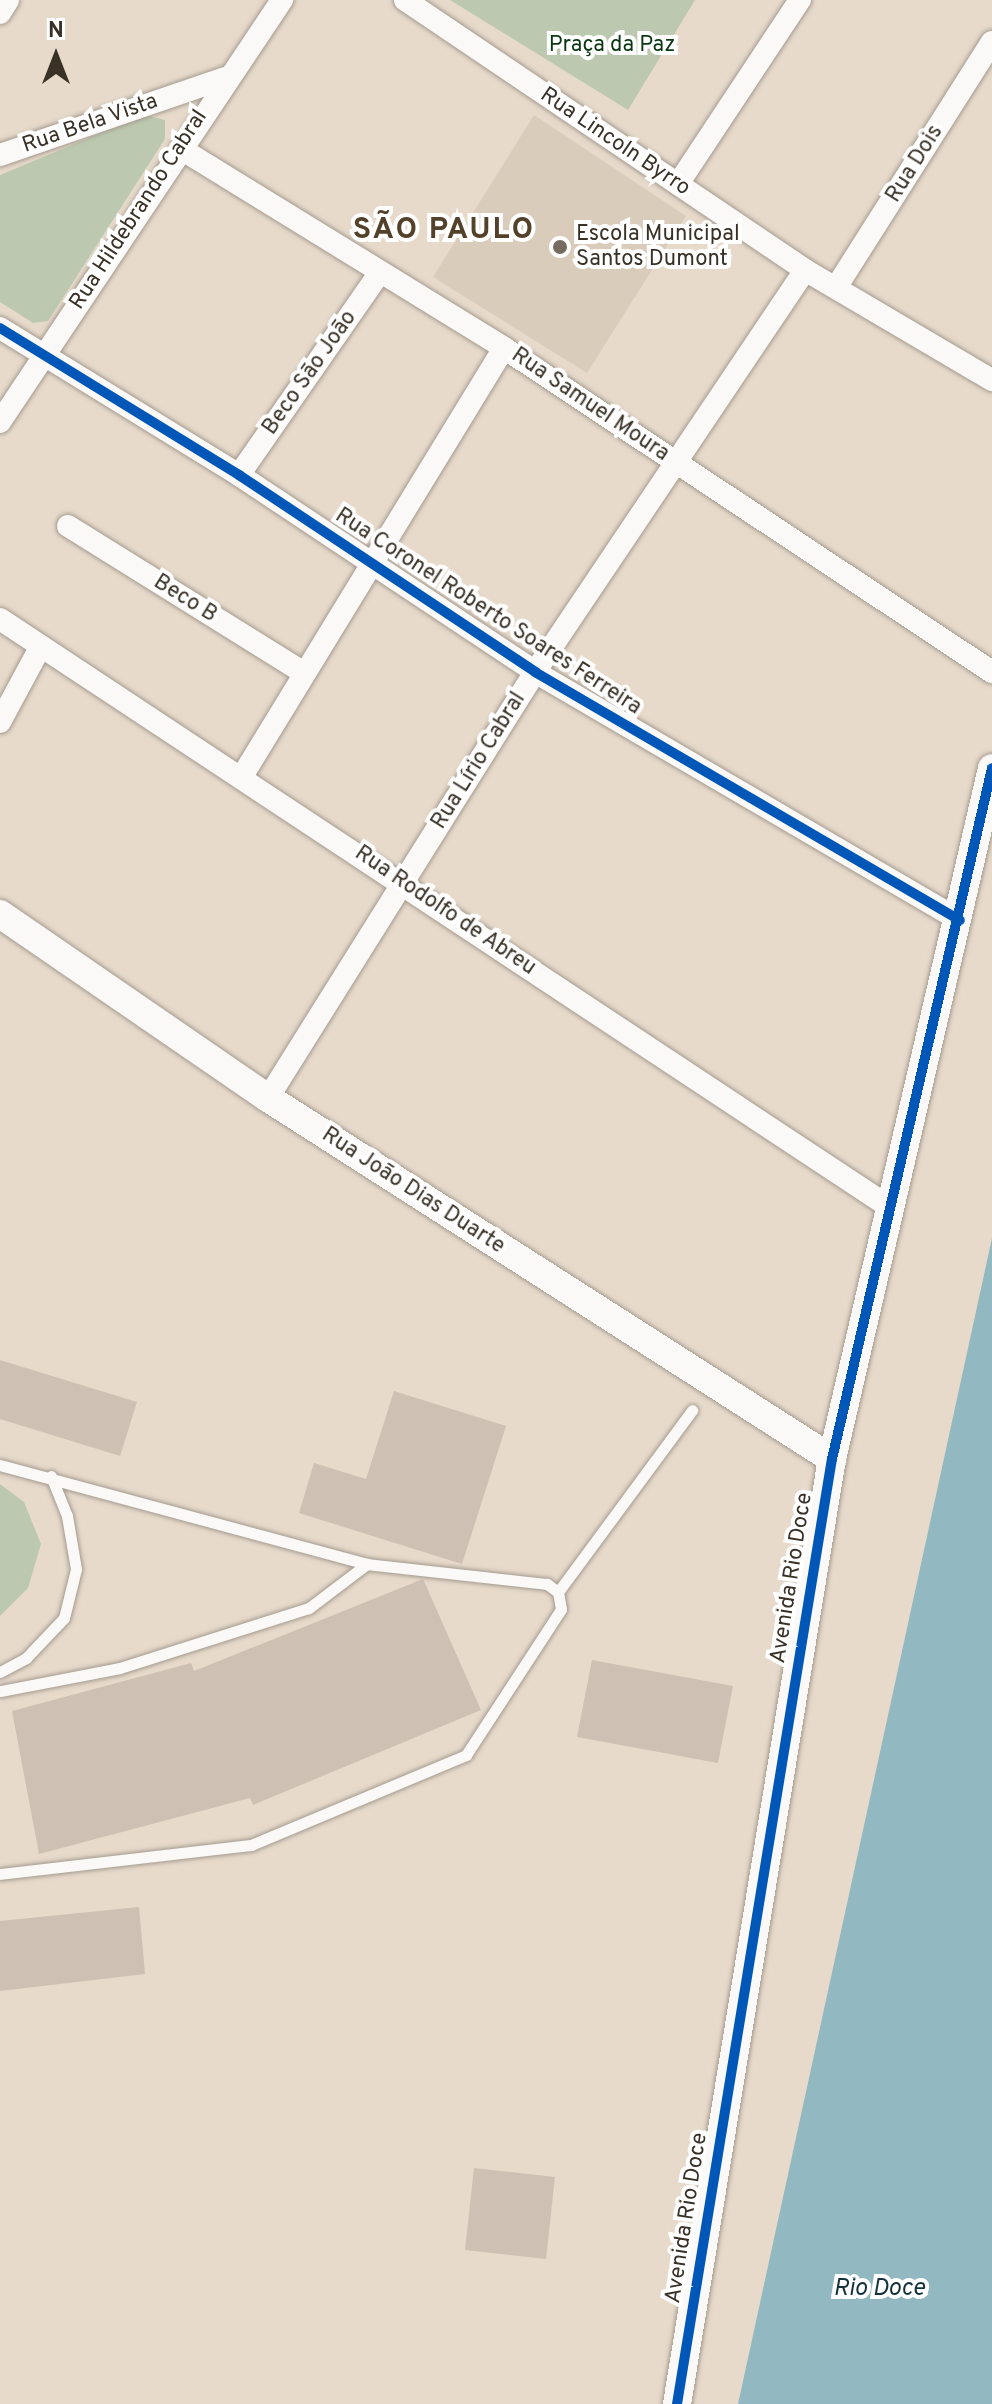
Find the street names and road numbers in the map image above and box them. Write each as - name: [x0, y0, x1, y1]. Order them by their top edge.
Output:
- street label: Rua Lincoln Byrro: [535, 82, 695, 202]
- street label: Rua Bela Vista: [18, 88, 162, 160]
- street label: Rua Hildebrando Cabral: [65, 105, 213, 315]
- street label: Rua Dois: [881, 120, 949, 208]
- street label: Beco São João: [257, 306, 363, 440]
- street label: Rua Samuel Moura: [506, 342, 674, 468]
- street label: Rua Coronel Roberto Soares Ferreira: [330, 503, 646, 721]
- street label: Beco B: [148, 569, 222, 629]
- street label: Rua Lírio Cabral: [426, 688, 532, 834]
- street label: Rua Rodolfo de Abreu: [349, 840, 541, 982]
- street label: Rua João Dias Duarte: [317, 1122, 509, 1260]
- street label: Avenida Rio Doce: [765, 1491, 819, 1665]
- street label: Avenida Rio Doce: [660, 2131, 714, 2305]

